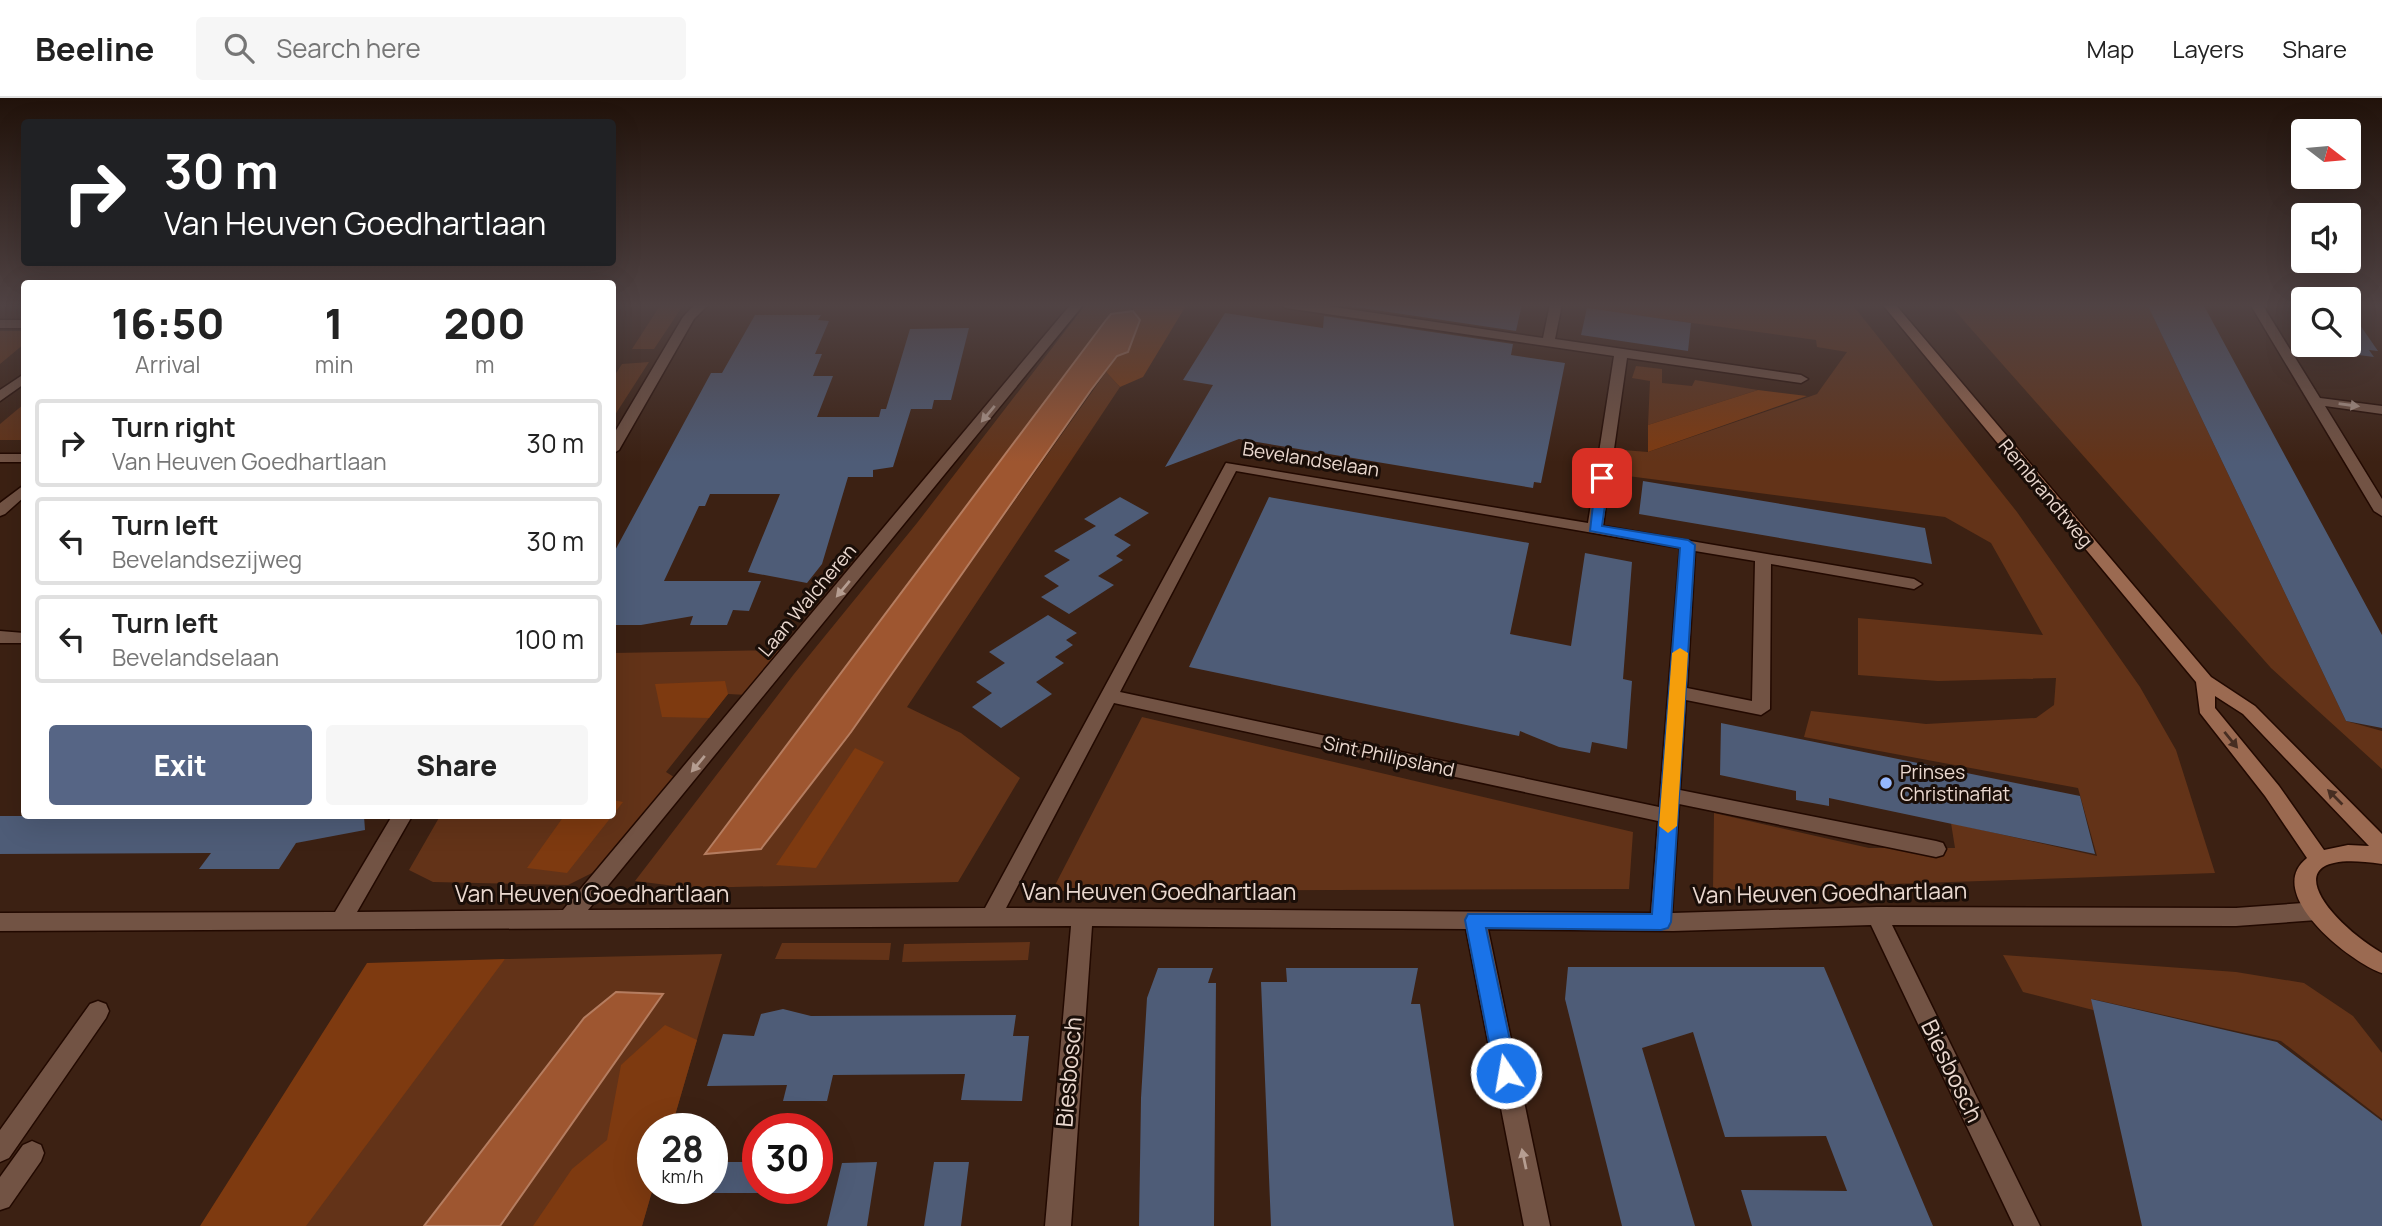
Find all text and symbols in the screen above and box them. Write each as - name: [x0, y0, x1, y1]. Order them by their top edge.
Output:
- search box: [196, 17, 686, 80]
- text: Beeline: [35, 26, 154, 71]
- icon: search: [220, 29, 258, 67]
- text: Search here: [276, 30, 421, 66]
- text: Map: [2087, 32, 2134, 65]
- text: Layers: [2172, 32, 2244, 65]
- text: Share: [2282, 32, 2347, 65]
- north arrow: [2291, 119, 2361, 189]
- map controls: [2291, 119, 2361, 357]
- text: 30 m: [164, 137, 279, 204]
- icon: right: [49, 147, 140, 238]
- text: Van Heuven Goedhartlaan: [164, 201, 546, 245]
- button: sound: [2291, 203, 2361, 273]
- button: search: [2291, 287, 2361, 357]
- text: 16:50: [111, 294, 225, 352]
- text: 1: [325, 294, 344, 352]
- text: 200: [444, 294, 526, 352]
- text: Arrival: [135, 348, 201, 380]
- text: min: [315, 348, 353, 380]
- text: m: [475, 348, 494, 380]
- one-way arrow: [2338, 400, 2360, 411]
- one-way arrow: [981, 405, 996, 423]
- text: Turn right: [112, 409, 236, 445]
- icon: right: [53, 424, 91, 462]
- text: 30 m: [527, 425, 584, 461]
- street label: Rembrandtweg: [1993, 433, 2099, 553]
- street label: Bevelandselaan: [1241, 435, 1381, 483]
- text: Van Heuven Goedhartlaan: [112, 445, 387, 477]
- pin: [1572, 448, 1632, 508]
- icon: arrive: [1583, 459, 1621, 497]
- text: Turn left: [112, 507, 219, 543]
- icon: left: [53, 522, 91, 560]
- text: 30 m: [527, 523, 584, 559]
- street label: Laan Walcheren: [752, 538, 862, 662]
- text: Bevelandsezijweg: [112, 543, 302, 575]
- one-way arrow: [836, 580, 851, 598]
- text: Turn left: [112, 605, 219, 641]
- icon: left: [53, 620, 91, 658]
- text: 100 m: [515, 621, 584, 657]
- text: Bevelandselaan: [112, 641, 279, 673]
- button: Exit: [49, 725, 312, 805]
- button: Share: [326, 725, 588, 805]
- street label: Sint Philipsland: [1321, 729, 1457, 783]
- one-way arrow: [2224, 731, 2239, 749]
- one-way arrow: [691, 756, 706, 773]
- place label: Prinses Christinaflat: [1900, 759, 2010, 807]
- marker: Prinses Christinaflat: [1878, 775, 1894, 791]
- one-way arrow: [2327, 790, 2344, 806]
- street label: Van Heuven Goedhartlaan: [1692, 874, 1968, 910]
- street label: Van Heuven Goedhartlaan: [1022, 875, 1296, 907]
- street label: Van Heuven Goedhartlaan: [455, 877, 729, 909]
- street label: Biesbosch: [1914, 1014, 1992, 1127]
- street label: Biesbosch: [1047, 1015, 1089, 1128]
- position arrow: [1469, 1036, 1543, 1110]
- speed limit sign: 30: [742, 1113, 833, 1204]
- text: 28: [661, 1125, 704, 1173]
- one-way arrow: [1518, 1148, 1529, 1170]
- text: km/h: [662, 1164, 703, 1188]

